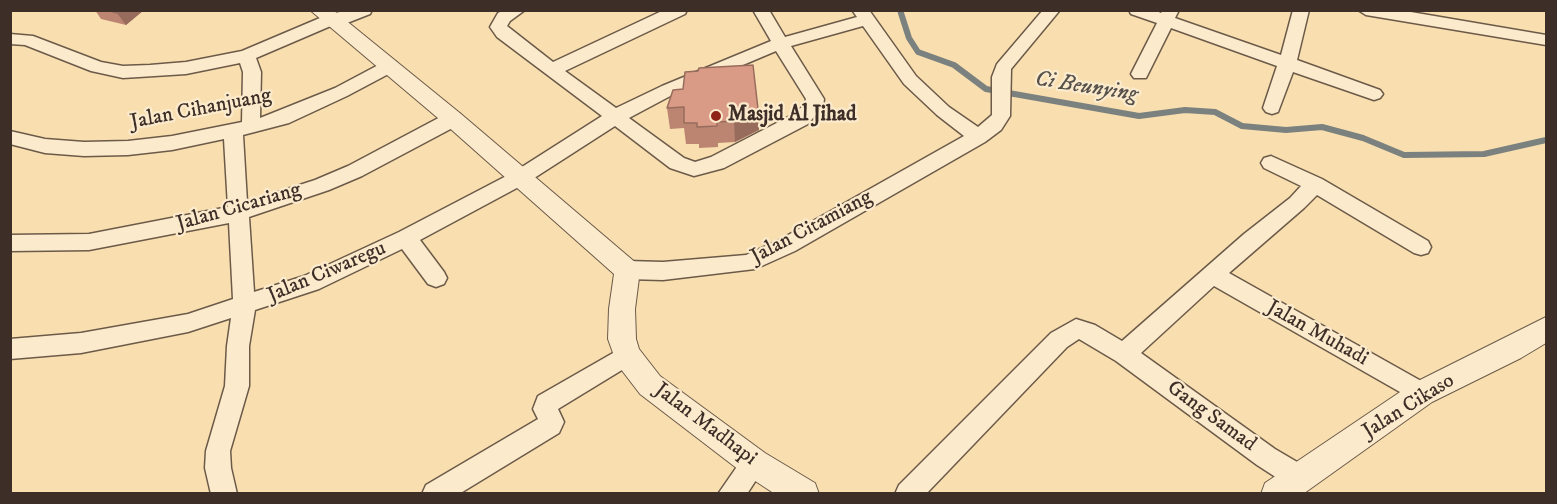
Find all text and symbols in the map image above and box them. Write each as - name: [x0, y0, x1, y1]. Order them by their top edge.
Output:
- water label: Ci Beunying: [1033, 67, 1139, 109]
- street label: Jalan Cihanjuang: [128, 84, 274, 136]
- place label: Masjid Al Jihad: [728, 103, 856, 129]
- marker: Masjid Al Jihad: [709, 109, 723, 123]
- street label: Jalan Cicariang: [174, 178, 304, 238]
- street label: Jalan Citamiang: [747, 185, 877, 271]
- street label: Jalan Ciwaregu: [264, 237, 390, 309]
- street label: Jalan Muhadi: [1262, 296, 1372, 372]
- street label: Jalan Cikaso: [1358, 369, 1460, 445]
- street label: Gang Samad: [1161, 376, 1261, 458]
- street label: Jalan Madhapi: [649, 378, 761, 472]

